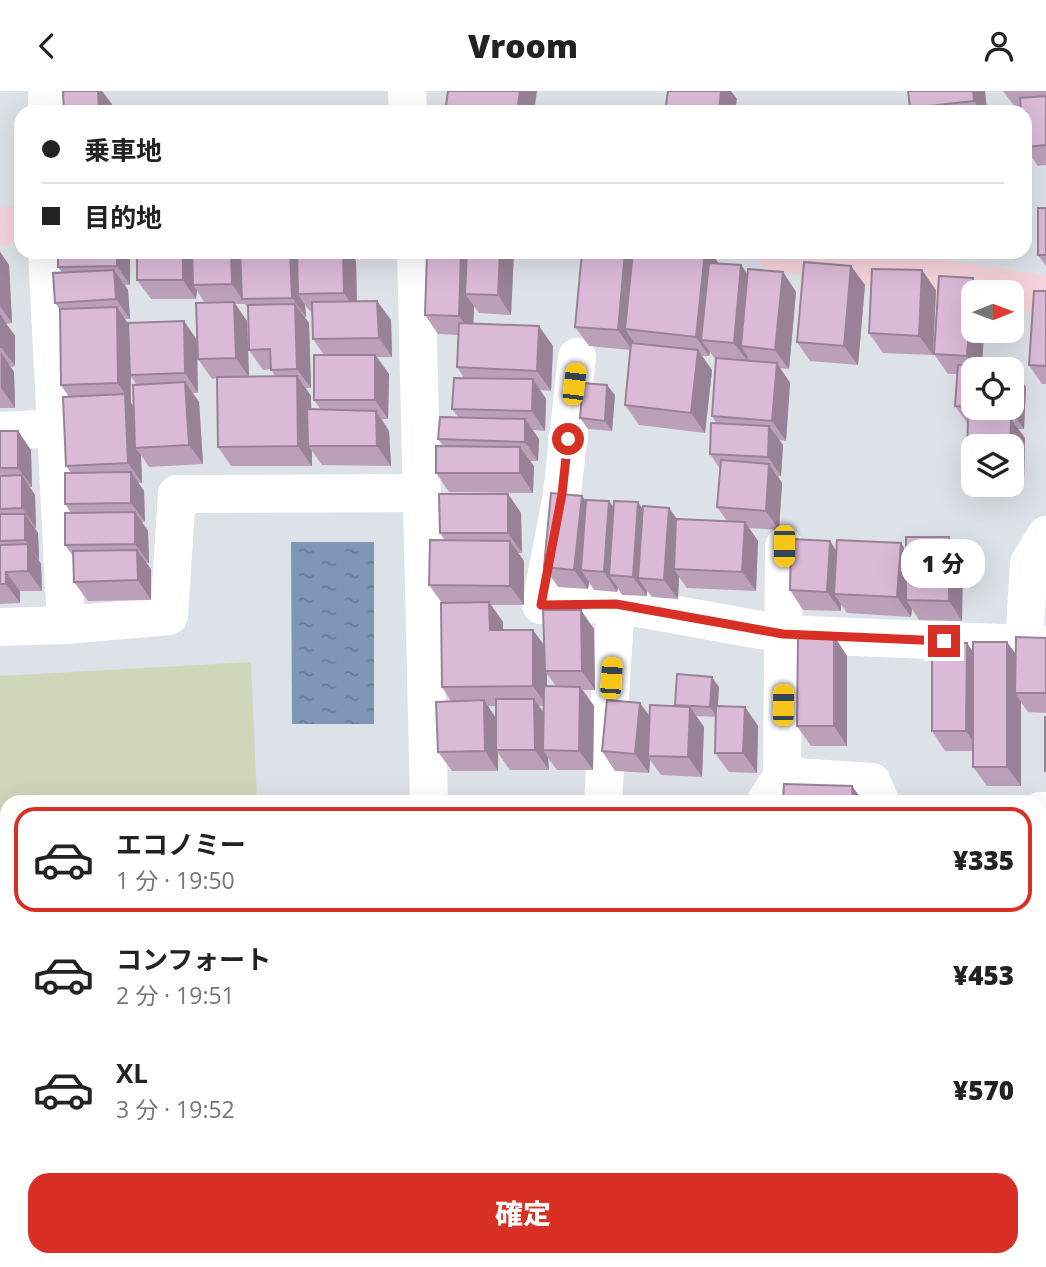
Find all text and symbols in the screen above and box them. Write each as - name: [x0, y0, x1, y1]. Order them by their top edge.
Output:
- text: Vroom: [468, 24, 578, 67]
- icon: back: [28, 27, 66, 65]
- icon: person: [980, 27, 1018, 65]
- text: 乗車地: [84, 132, 162, 168]
- text: 目的地: [84, 199, 162, 235]
- north arrow: [961, 280, 1024, 343]
- map controls: [961, 280, 1024, 497]
- button: locate: [961, 357, 1024, 420]
- car: [562, 362, 587, 406]
- route start: [552, 423, 584, 455]
- button: layers: [961, 434, 1024, 497]
- car: [774, 525, 795, 567]
- callout: 1 分: [902, 539, 986, 589]
- text: 1 分: [922, 547, 964, 579]
- route end: [928, 625, 960, 657]
- car: [600, 656, 623, 700]
- car: [773, 684, 794, 726]
- text: エコノミー: [116, 826, 246, 862]
- icon: car: [32, 828, 95, 891]
- text: ¥335: [953, 842, 1014, 878]
- text: 1 分 · 19:50: [116, 864, 235, 896]
- text: コンフォート: [116, 941, 271, 977]
- icon: car: [32, 943, 95, 1006]
- text: ¥453: [953, 957, 1014, 993]
- text: 2 分 · 19:51: [116, 979, 235, 1011]
- text: XL: [116, 1055, 148, 1091]
- icon: car: [32, 1058, 95, 1121]
- text: ¥570: [953, 1072, 1014, 1108]
- text: 3 分 · 19:52: [116, 1093, 235, 1125]
- button: 確定: [28, 1173, 1018, 1253]

